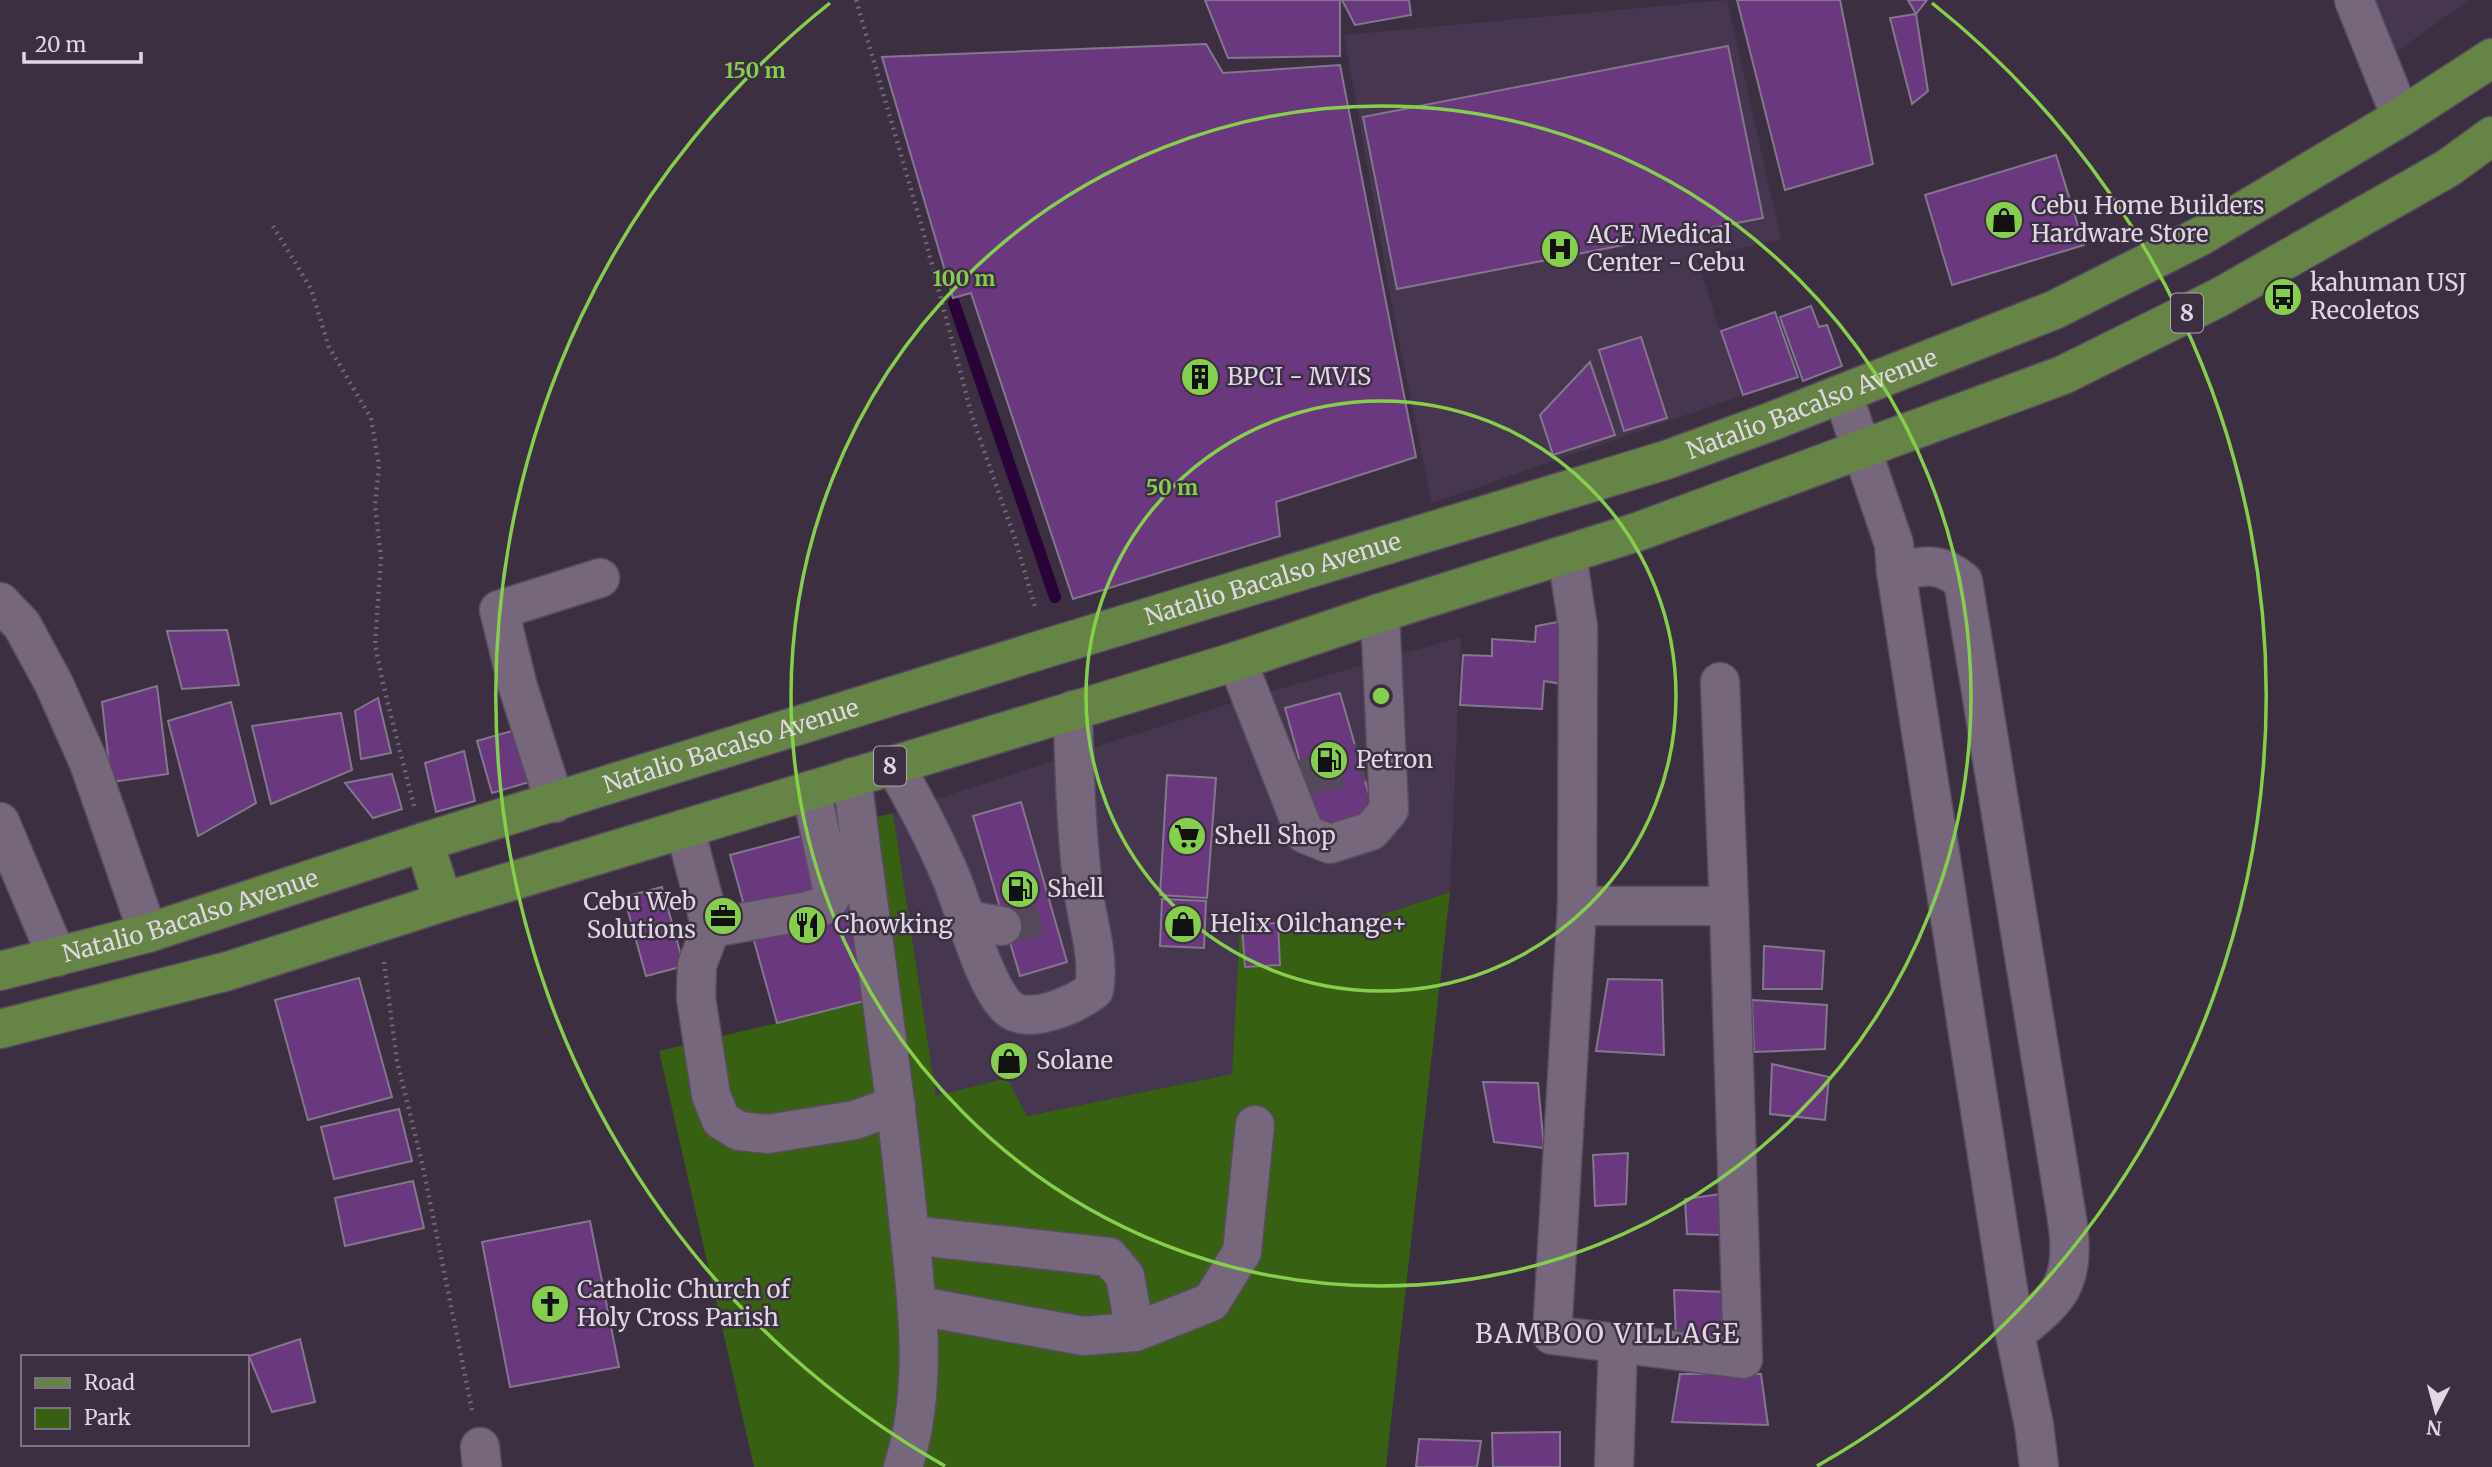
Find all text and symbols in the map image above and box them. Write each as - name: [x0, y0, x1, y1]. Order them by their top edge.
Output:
- scale bar: [24, 21, 142, 65]
- text: 20 m: [35, 31, 87, 58]
- text: 150 m: [724, 57, 786, 84]
- place label: Cebu Home Builders Hardware Store: [2031, 190, 2264, 249]
- shop icon: Cebu Home Builders Hardware Store: [1983, 199, 2025, 241]
- place label: ACE Medical Center - Cebu: [1586, 219, 1745, 278]
- hospital icon: ACE Medical Center - Cebu: [1539, 228, 1581, 270]
- text: 100 m: [933, 265, 995, 292]
- place label: kahuman USJ Recoletos: [2310, 267, 2467, 326]
- bus stop icon: kahuman USJ Recoletos: [2262, 276, 2304, 318]
- road number: 8: [2171, 294, 2203, 332]
- street label: Natalio Bacalso Avenue: [1682, 342, 1942, 466]
- building icon: BPCI - MVIS: [1179, 356, 1221, 398]
- place label: BPCI - MVIS: [1227, 361, 1371, 392]
- text: 50 m: [1146, 474, 1198, 501]
- street label: Natalio Bacalso Avenue: [1141, 525, 1405, 632]
- centre of rings: [1369, 684, 1393, 708]
- street label: Natalio Bacalso Avenue: [599, 692, 863, 800]
- fuel station icon: Petron: [1308, 739, 1350, 781]
- place label: Petron: [1356, 744, 1433, 775]
- road number: 8: [874, 746, 906, 786]
- supermarket icon: Shell Shop: [1166, 815, 1208, 857]
- place label: Shell Shop: [1214, 820, 1336, 851]
- street label: Natalio Bacalso Avenue: [59, 862, 322, 969]
- fuel station icon: Shell: [999, 868, 1041, 910]
- place label: Shell: [1047, 873, 1104, 904]
- place label: Cebu Web Solutions: [583, 886, 696, 945]
- office icon: Cebu Web Solutions: [702, 895, 744, 937]
- shop icon: Helix Oilchange+: [1162, 903, 1204, 945]
- restaurant icon: Chowking: [786, 904, 828, 946]
- place label: Helix Oilchange+: [1210, 908, 1407, 939]
- place label: Chowking: [834, 909, 953, 940]
- shop icon: Solane: [988, 1040, 1030, 1082]
- place label: Solane: [1036, 1045, 1113, 1076]
- place label: Catholic Church of Holy Cross Parish: [577, 1274, 790, 1333]
- church icon: Catholic Church of Holy Cross Parish: [529, 1283, 571, 1325]
- district label: BAMBOO VILLAGE: [1475, 1317, 1741, 1350]
- legend: [21, 1355, 248, 1446]
- text: Road: [84, 1369, 135, 1396]
- north arrow: [2401, 1376, 2471, 1446]
- text: Park: [84, 1404, 131, 1431]
- text: N: [2426, 1415, 2443, 1441]

